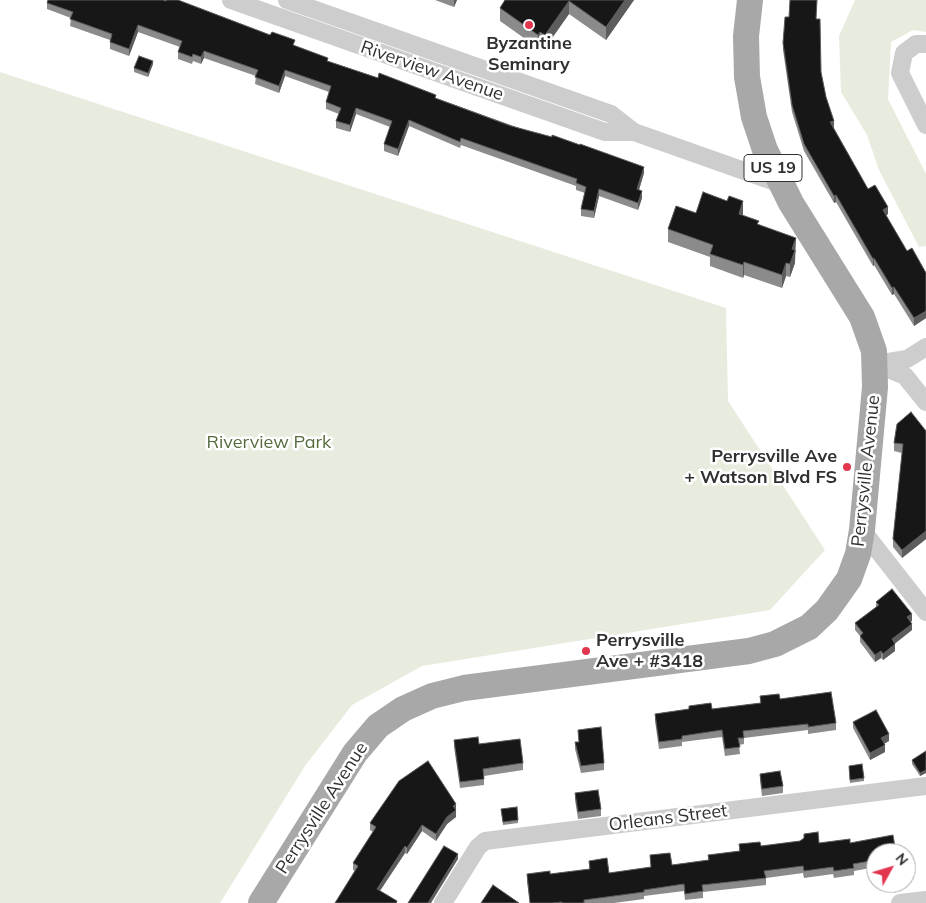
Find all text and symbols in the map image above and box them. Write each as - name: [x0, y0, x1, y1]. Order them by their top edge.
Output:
- marker: Byzantine Seminary: [523, 19, 535, 31]
- place label: Byzantine Seminary: [486, 33, 572, 76]
- street label: Riverview Avenue: [358, 36, 506, 106]
- road number: US 19: [744, 154, 802, 182]
- street label: Perrysville Avenue: [847, 394, 885, 548]
- park label: Riverview Park: [207, 432, 331, 454]
- place label: Perrysville Ave + Watson Blvd FS: [684, 446, 837, 488]
- marker: Perrysville Ave + Watson Blvd FS: [841, 461, 853, 473]
- place label: Perrysville Ave + #3418: [596, 630, 703, 672]
- marker: Perrysville Ave + #3418: [580, 645, 592, 657]
- street label: Perrysville Avenue: [271, 738, 373, 878]
- street label: Orleans Street: [608, 800, 728, 836]
- north arrow: [866, 843, 916, 893]
- text: N: [892, 849, 912, 869]

